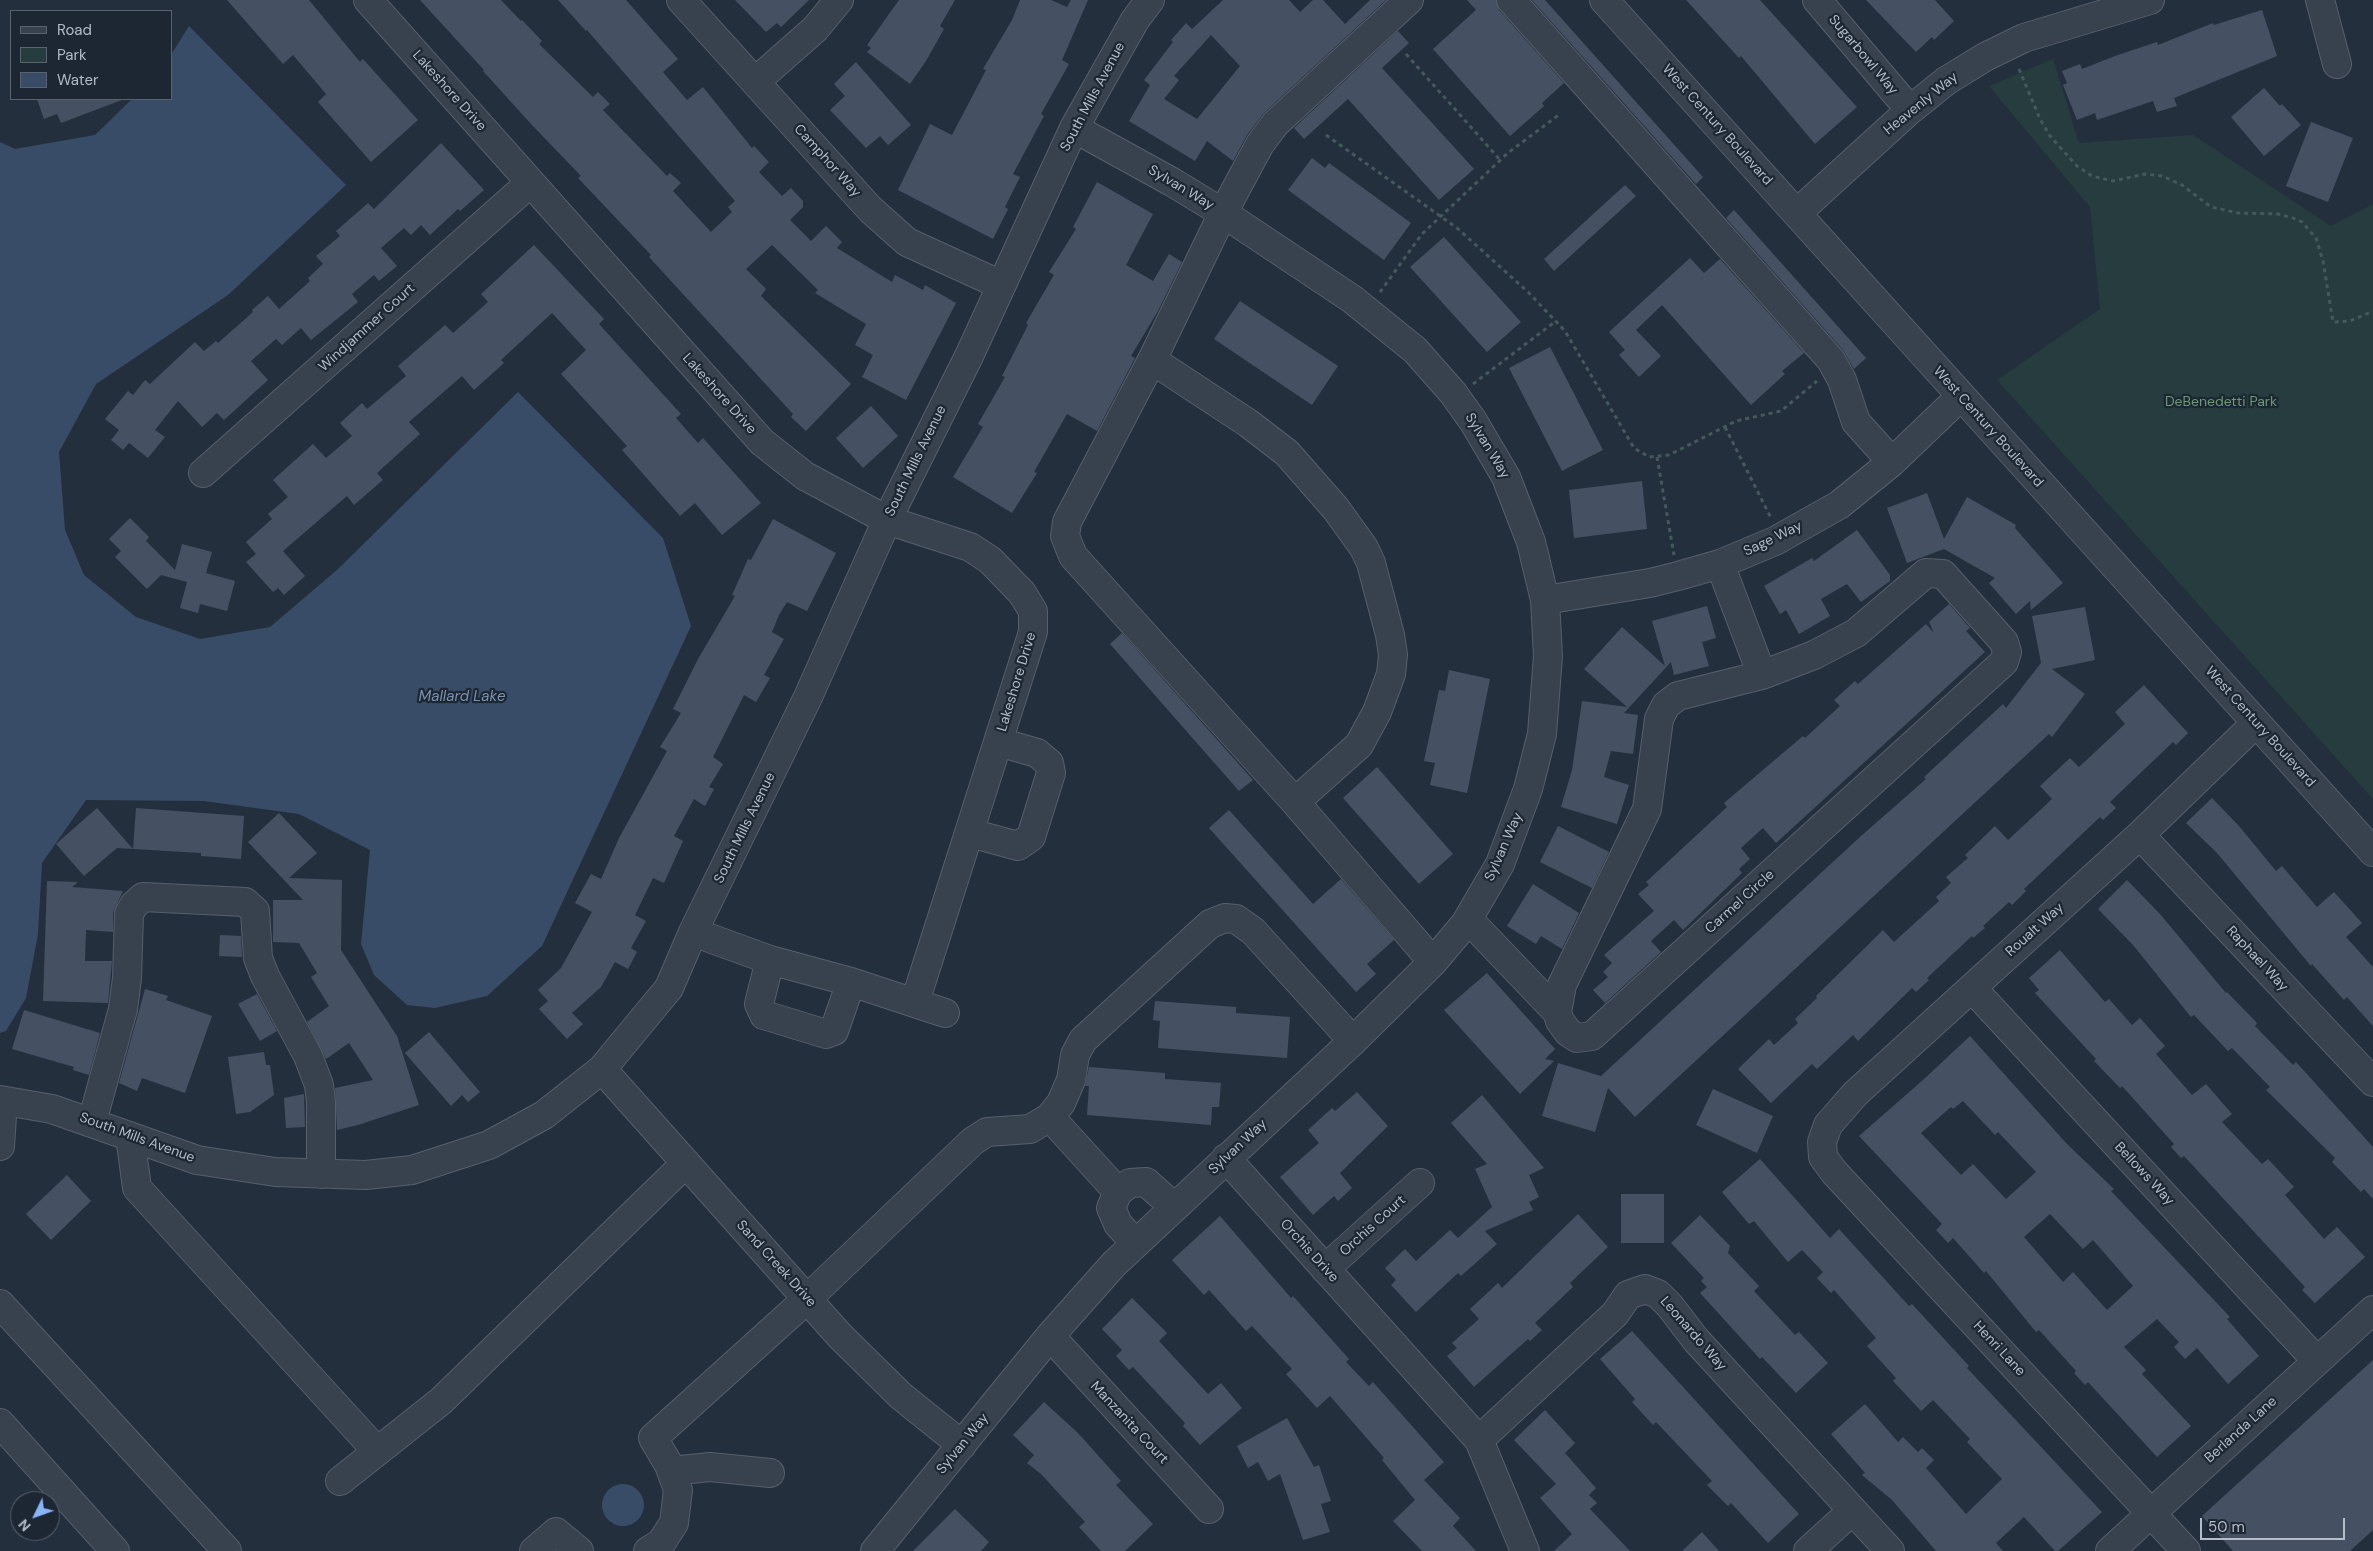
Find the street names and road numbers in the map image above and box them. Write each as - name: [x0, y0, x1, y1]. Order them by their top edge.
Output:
- street label: Sugarbowl Way: [1825, 12, 1901, 98]
- street label: South Mills Avenue: [1057, 39, 1129, 155]
- street label: Lakeshore Drive: [408, 47, 490, 135]
- street label: West Century Boulevard: [1658, 61, 1776, 189]
- street label: Heavenly Way: [1881, 69, 1961, 139]
- street label: Camphor Way: [790, 121, 864, 201]
- street label: Sylvan Way: [1145, 162, 1217, 214]
- street label: Windjammer Court: [315, 280, 419, 376]
- street label: Lakeshore Drive: [678, 350, 760, 438]
- street label: West Century Boulevard: [1929, 363, 2047, 491]
- street label: South Mills Avenue: [882, 403, 950, 519]
- street label: Sylvan Way: [1461, 410, 1513, 482]
- street label: Sage Way: [1741, 518, 1805, 560]
- street label: Lakeshore Drive: [994, 630, 1040, 734]
- street label: West Century Boulevard: [2201, 663, 2319, 791]
- street label: South Mills Avenue: [711, 770, 779, 886]
- street label: Sylvan Way: [1481, 810, 1527, 884]
- street label: Carmel Circle: [1702, 866, 1778, 938]
- street label: Roualt Way: [2003, 900, 2067, 960]
- street label: Raphael Way: [2223, 923, 2291, 995]
- street label: South Mills Avenue: [77, 1109, 197, 1167]
- street label: Sylvan Way: [1205, 1116, 1271, 1178]
- street label: Bellows Way: [2111, 1139, 2177, 1209]
- street label: Orchis Court: [1337, 1192, 1409, 1260]
- street label: Orchis Drive: [1276, 1216, 1342, 1286]
- street label: Sand Creek Drive: [733, 1217, 819, 1311]
- street label: Leonardo Way: [1656, 1293, 1730, 1375]
- street label: Henri Lane: [1969, 1318, 2029, 1380]
- street label: Manzanita Court: [1086, 1378, 1172, 1468]
- street label: Berlanda Lane: [2201, 1393, 2281, 1467]
- street label: Sylvan Way: [933, 1410, 993, 1478]

